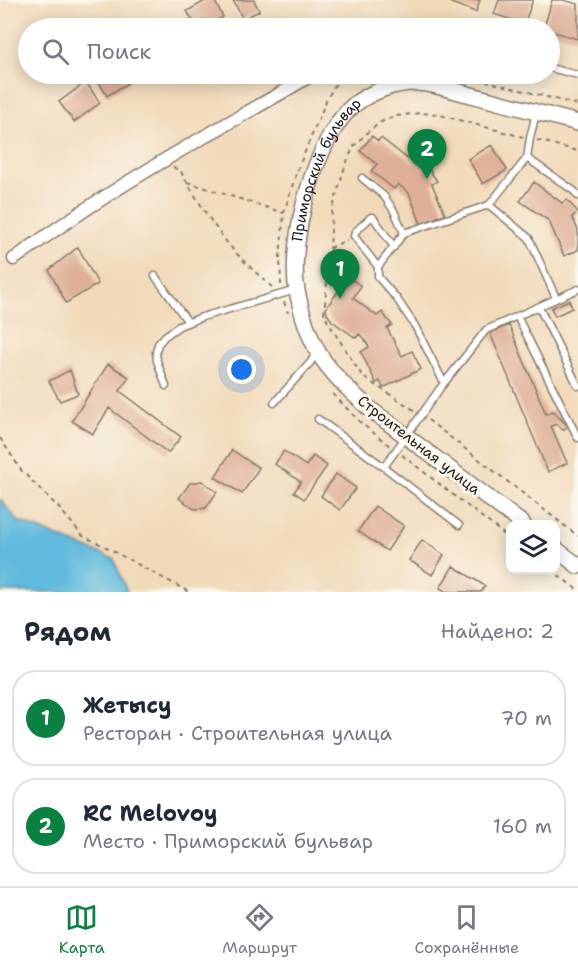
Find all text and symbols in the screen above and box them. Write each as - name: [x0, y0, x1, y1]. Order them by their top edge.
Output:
- search box: [18, 18, 560, 84]
- icon: search: [39, 35, 72, 68]
- text: Поиск: [87, 37, 151, 66]
- street label: Приморский бульвар: [287, 93, 365, 243]
- pin: 2: [408, 130, 446, 179]
- pin: 1: [320, 250, 360, 299]
- your location: [227, 355, 256, 384]
- street label: Строительная улица: [353, 391, 485, 500]
- map controls: [506, 520, 560, 574]
- button: layers: [506, 520, 560, 574]
- text: Рядом: [24, 614, 111, 649]
- text: Найдено: 2: [441, 618, 554, 644]
- text: Жетысу: [83, 691, 171, 720]
- text: 1: [41, 705, 50, 731]
- text: 70 m: [500, 705, 552, 731]
- text: Ресторан · Строительная улица: [83, 720, 392, 746]
- text: RC Melovoy: [83, 799, 218, 828]
- text: 2: [39, 813, 53, 839]
- text: 160 m: [493, 813, 552, 839]
- text: Место · Приморский бульвар: [83, 828, 373, 854]
- tab: Карта: [59, 901, 105, 958]
- tab: Маршрут: [222, 901, 297, 958]
- tab: Сохранённые: [415, 901, 519, 958]

